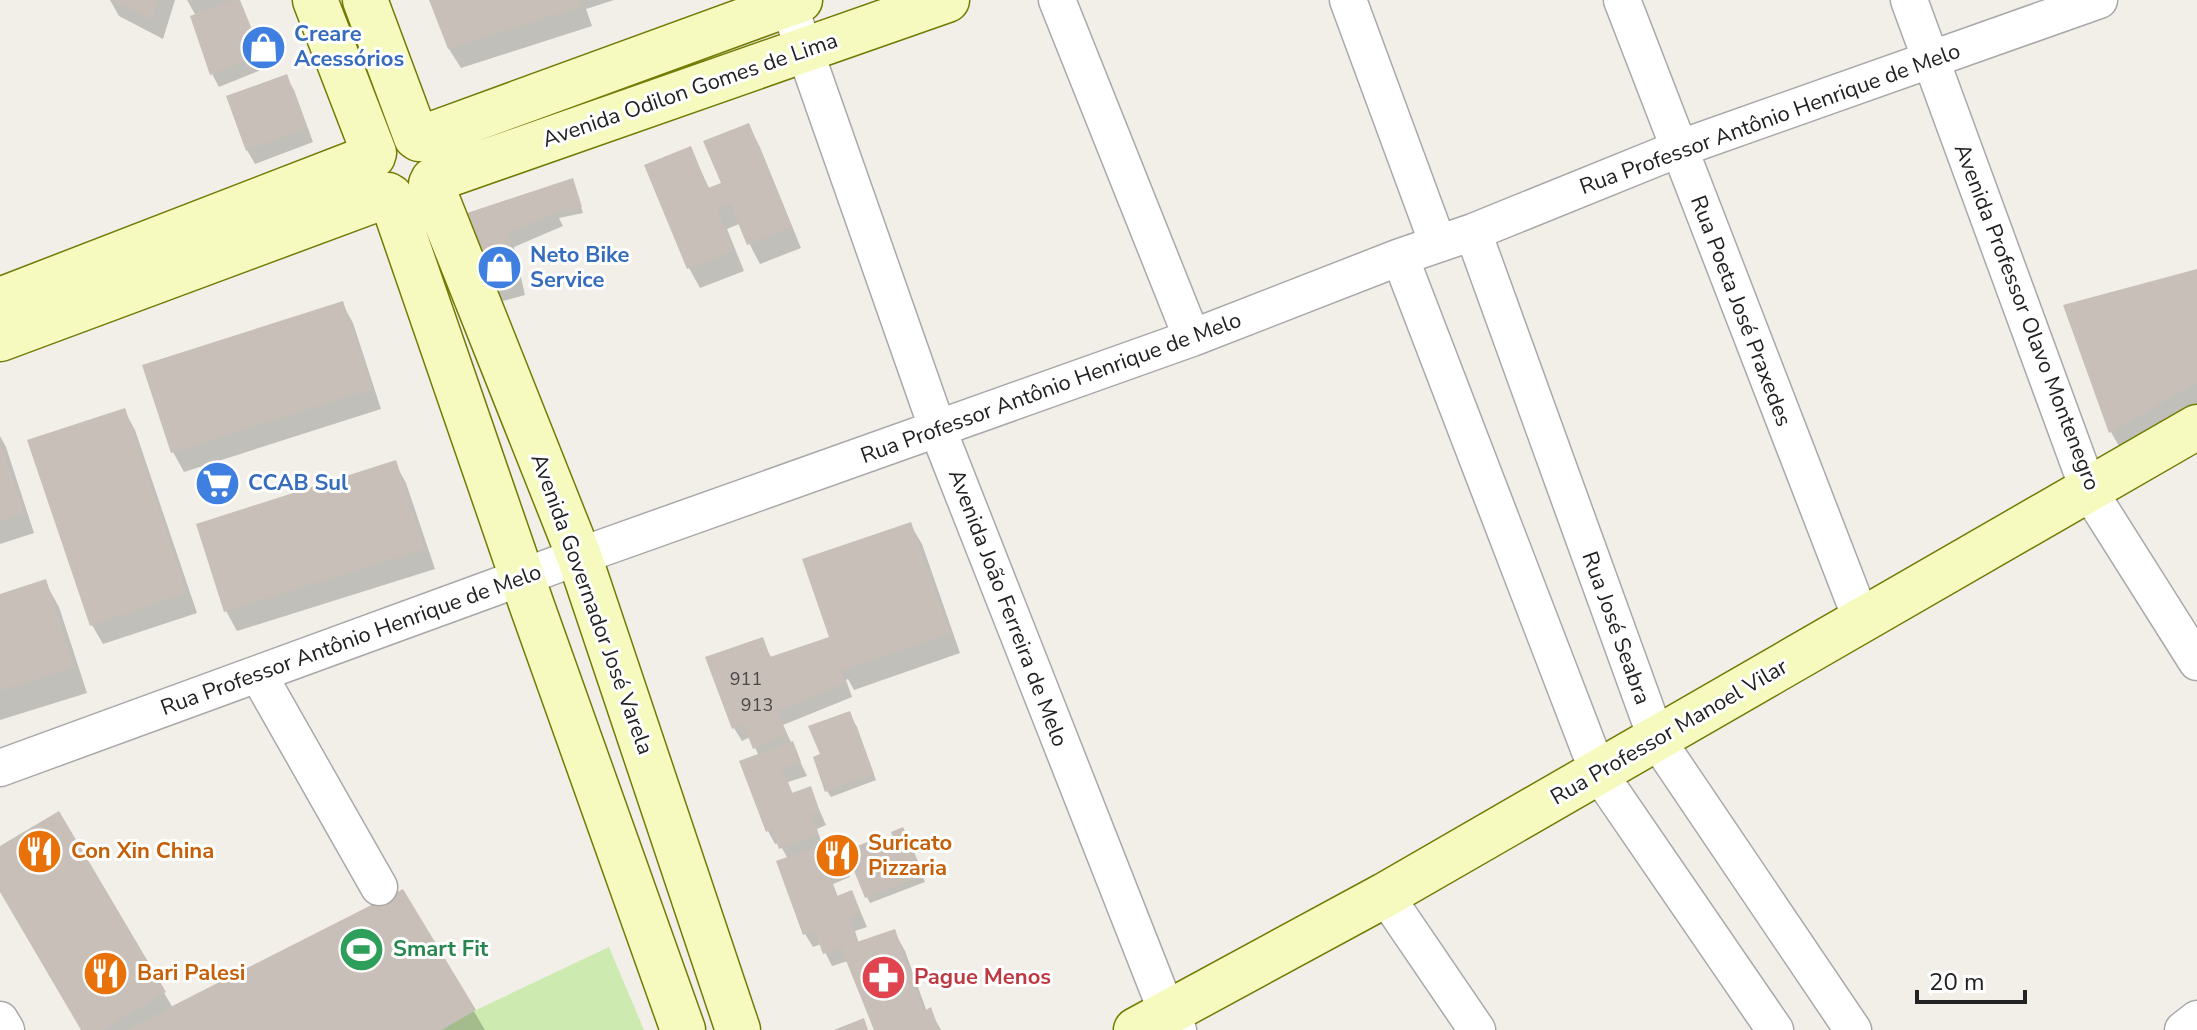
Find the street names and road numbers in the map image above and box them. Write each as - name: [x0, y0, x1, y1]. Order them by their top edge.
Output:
- street label: Avenida Odilon Gomes de Lima: [538, 25, 842, 155]
- street label: Rua Professor Antônio Henrique de Melo: [1575, 36, 1965, 202]
- street label: Avenida Professor Olavo Montenegro: [1947, 139, 2107, 495]
- street label: Rua Poeta José Praxedes: [1683, 191, 1799, 431]
- street label: Rua Professor Antônio Henrique de Melo: [856, 305, 1246, 471]
- street label: Avenida Governador José Varela: [524, 449, 660, 759]
- street label: Avenida João Ferreira de Melo: [941, 465, 1075, 751]
- street label: Rua José Seabra: [1574, 547, 1658, 709]
- street label: Rua Professor Antônio Henrique de Melo: [156, 557, 546, 723]
- street label: Rua Professor Manoel Vilar: [1545, 652, 1793, 812]

